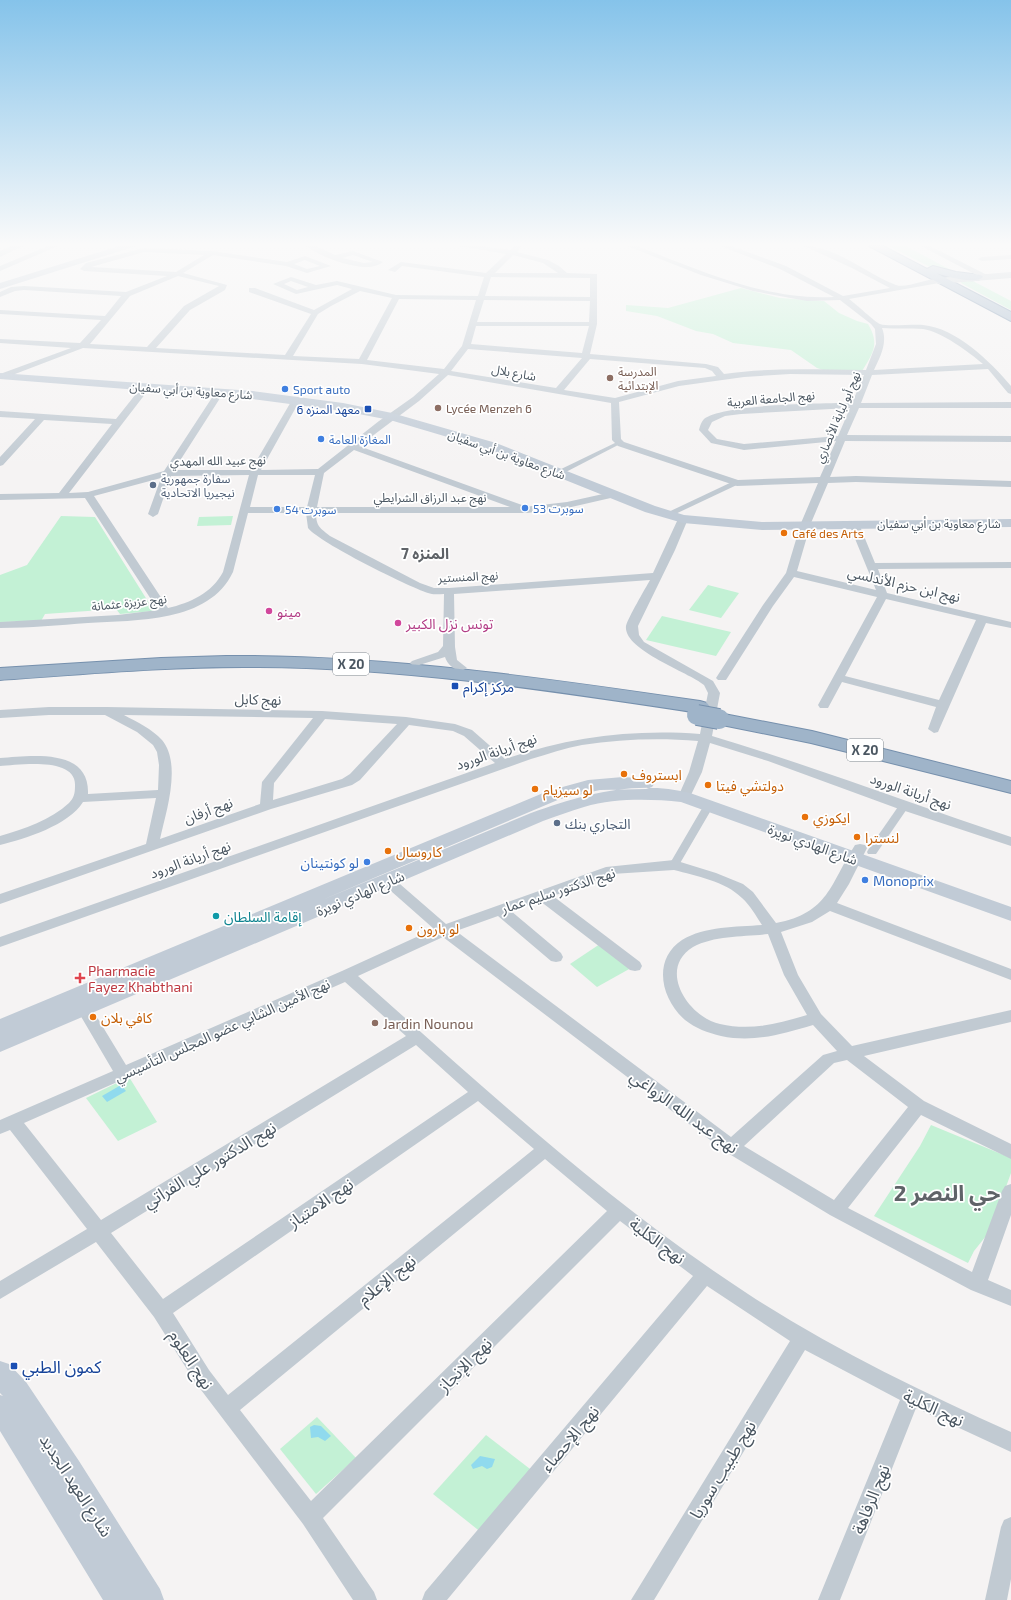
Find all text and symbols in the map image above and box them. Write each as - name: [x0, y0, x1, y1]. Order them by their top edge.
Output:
- street label: شارع بلال: [490, 361, 537, 386]
- place label: المدرسة الإبتدائية: [618, 364, 658, 394]
- street label: نهج أبو لبابة الأنصاري: [811, 369, 866, 466]
- marker: المدرسة الإبتدائية: [605, 373, 615, 383]
- street label: شارع معاوية بن أبي سفيان: [129, 379, 253, 405]
- place label: Sport auto: [293, 382, 351, 396]
- marker: Sport auto: [280, 384, 290, 394]
- street label: نهج الجامعة العربية: [727, 387, 816, 412]
- place label: Lycée Menzeh 6: [446, 401, 532, 415]
- place label: معهد المنزه 6: [297, 402, 360, 417]
- marker: Lycée Menzeh 6: [433, 403, 443, 413]
- marker: معهد المنزه 6: [363, 404, 373, 414]
- street label: شارع معاوية بن أبي سفيان: [445, 426, 567, 485]
- place label: المغازة العامة: [329, 432, 391, 447]
- marker: المغازة العامة: [316, 434, 326, 444]
- street label: نهج عبيد الله المهدي: [170, 452, 266, 472]
- place label: سفارة جمهورية نيجيريا الاتحادية: [161, 471, 235, 500]
- marker: سفارة جمهورية نيجيريا الاتحادية: [148, 480, 158, 490]
- street label: نهج عبد الرزاق الشرايطي: [373, 490, 487, 508]
- place label: سوبرت 53: [533, 501, 584, 516]
- place label: سوبرت 54: [285, 502, 336, 517]
- marker: سوبرت 53: [520, 503, 530, 513]
- marker: سوبرت 54: [272, 504, 282, 514]
- street label: شارع معاوية بن أبي سفيان: [877, 516, 1001, 534]
- place label: Café des Arts: [792, 526, 864, 540]
- marker: Café des Arts: [779, 528, 789, 538]
- district label: المنزه 7: [401, 544, 449, 563]
- street label: نهج ابن حزم الأندلسي: [845, 563, 962, 608]
- street label: نهج المنستير: [436, 567, 499, 588]
- street label: نهج عزيزة عثمانة: [91, 591, 168, 616]
- place label: مينو: [277, 603, 301, 621]
- marker: مينو: [264, 606, 274, 616]
- place label: تونس نزل الكبير: [405, 615, 493, 633]
- marker: تونس نزل الكبير: [393, 618, 403, 628]
- road number: X 20: [333, 653, 369, 675]
- place label: مركز إكرام: [463, 678, 514, 698]
- marker: مركز إكرام: [450, 681, 460, 691]
- street label: نهج كابل: [234, 690, 282, 711]
- street label: نهج أريانة الورود: [453, 729, 540, 776]
- road number: X 20: [847, 739, 883, 761]
- place label: ابستروف: [632, 766, 682, 784]
- marker: ابستروف: [619, 769, 629, 779]
- street label: نهج أريانة الورود: [867, 769, 954, 816]
- place label: دولتشي فيتا: [716, 777, 784, 797]
- marker: دولتشي فيتا: [703, 780, 713, 790]
- place label: لو سيزيام: [543, 781, 593, 801]
- marker: لو سيزيام: [530, 784, 540, 794]
- street label: نهج أرفان: [181, 793, 236, 830]
- place label: ايكوزي: [813, 809, 850, 829]
- marker: ايكوزي: [800, 812, 810, 822]
- place label: التجاري بنك: [565, 815, 631, 835]
- marker: التجاري بنك: [552, 818, 562, 828]
- street label: شارع الهادي نويرة: [765, 820, 860, 871]
- place label: لنسترا: [865, 829, 899, 847]
- marker: لنسترا: [852, 832, 862, 842]
- street label: نهج أريانة الورود: [147, 836, 234, 884]
- place label: كاروسال: [396, 843, 442, 861]
- marker: كاروسال: [383, 846, 393, 856]
- place label: لو كونتينان: [301, 854, 359, 872]
- marker: لو كونتينان: [362, 857, 372, 867]
- street label: نهج الدكتور سليم عمار: [498, 863, 618, 920]
- street label: شارع الهادي نويرة: [313, 867, 408, 922]
- place label: Monoprix: [873, 872, 935, 889]
- marker: Monoprix: [860, 875, 870, 885]
- place label: إقامة السلطان: [224, 908, 303, 927]
- marker: إقامة السلطان: [211, 911, 221, 921]
- place label: لو بارون: [417, 920, 459, 938]
- marker: لو بارون: [404, 923, 414, 933]
- place label: Pharmacie Fayez Khabthani: [88, 962, 193, 995]
- marker: Pharmacie Fayez Khabthani: [75, 973, 85, 983]
- street label: نهج الأمين الشابي عضو المجلس التأسيسي: [111, 974, 334, 1088]
- place label: كافي بلان: [101, 1009, 152, 1029]
- marker: كافي بلان: [88, 1012, 98, 1022]
- place label: Jardin Nounou: [383, 1015, 474, 1032]
- marker: Jardin Nounou: [370, 1018, 380, 1028]
- street label: نهج عبد الله الزواغي: [625, 1065, 743, 1160]
- street label: نهج الدكتور علي الفراتي: [139, 1116, 281, 1215]
- street label: نهج الامتياز: [283, 1173, 359, 1235]
- district label: حي النصر 2: [894, 1179, 1001, 1211]
- street label: نهج الكلية: [624, 1213, 690, 1271]
- street label: نهج الإعلام: [353, 1250, 422, 1312]
- street label: نهج العلوم: [162, 1326, 219, 1395]
- street label: نهج الإنجاز: [432, 1333, 498, 1399]
- place label: كمون الطبي: [22, 1356, 102, 1380]
- marker: كمون الطبي: [9, 1361, 19, 1371]
- street label: نهج الكلية: [899, 1384, 968, 1433]
- street label: نهج الإحصاء: [536, 1401, 605, 1478]
- street label: نهج طبيب سوريا: [685, 1416, 763, 1524]
- street label: شارع العهد الجديد: [33, 1430, 118, 1542]
- street label: نهج الرفاهة: [847, 1461, 897, 1538]

